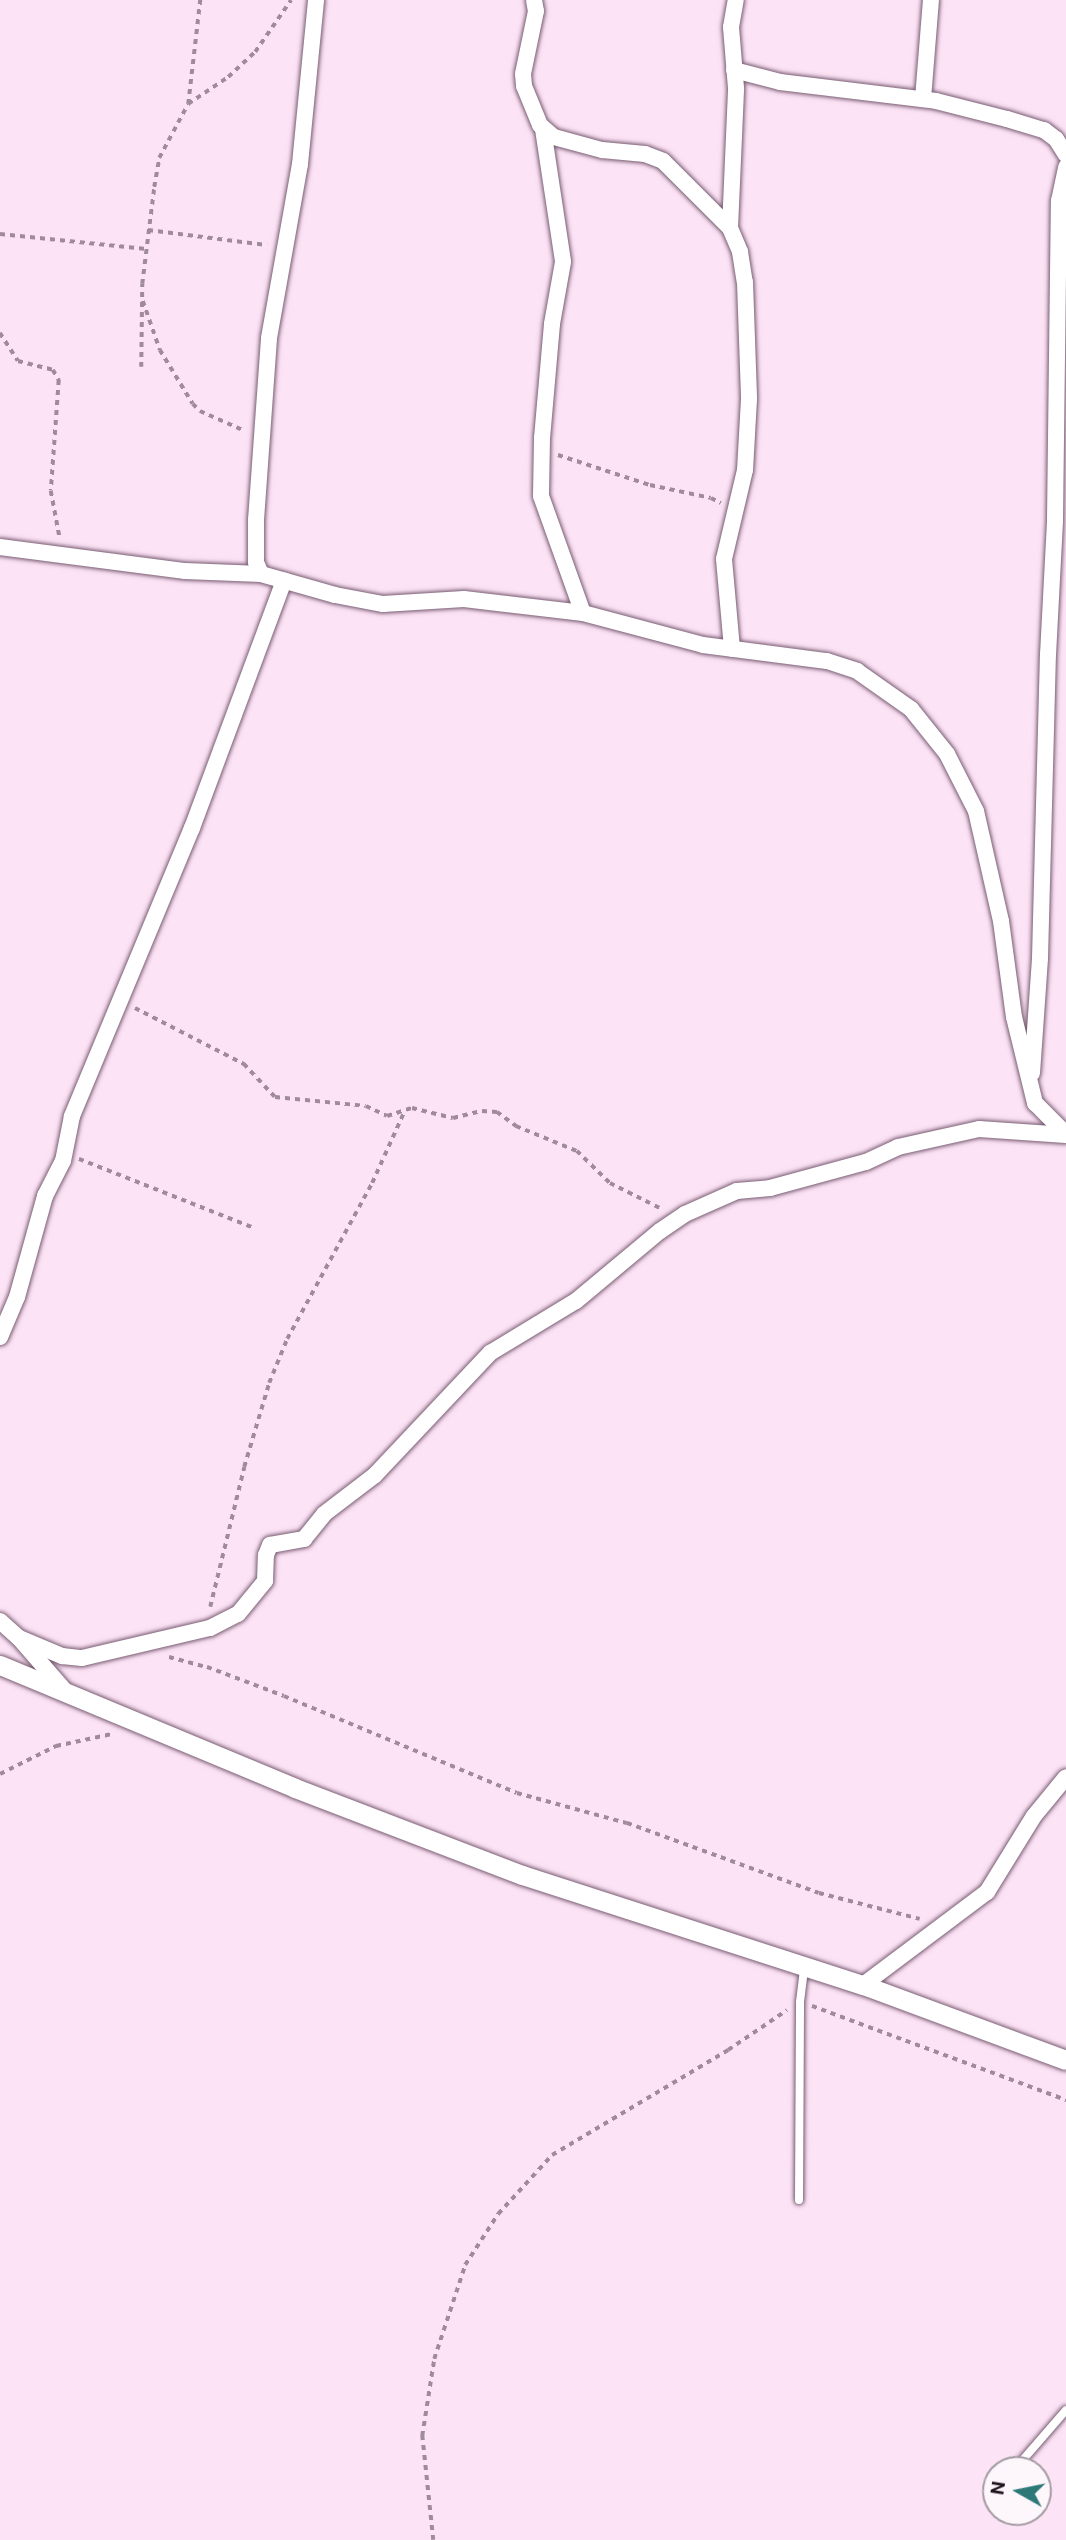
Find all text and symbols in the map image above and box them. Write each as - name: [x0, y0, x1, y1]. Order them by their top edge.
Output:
- north arrow: [982, 2456, 1052, 2526]
- text: N: [985, 2480, 1010, 2496]

